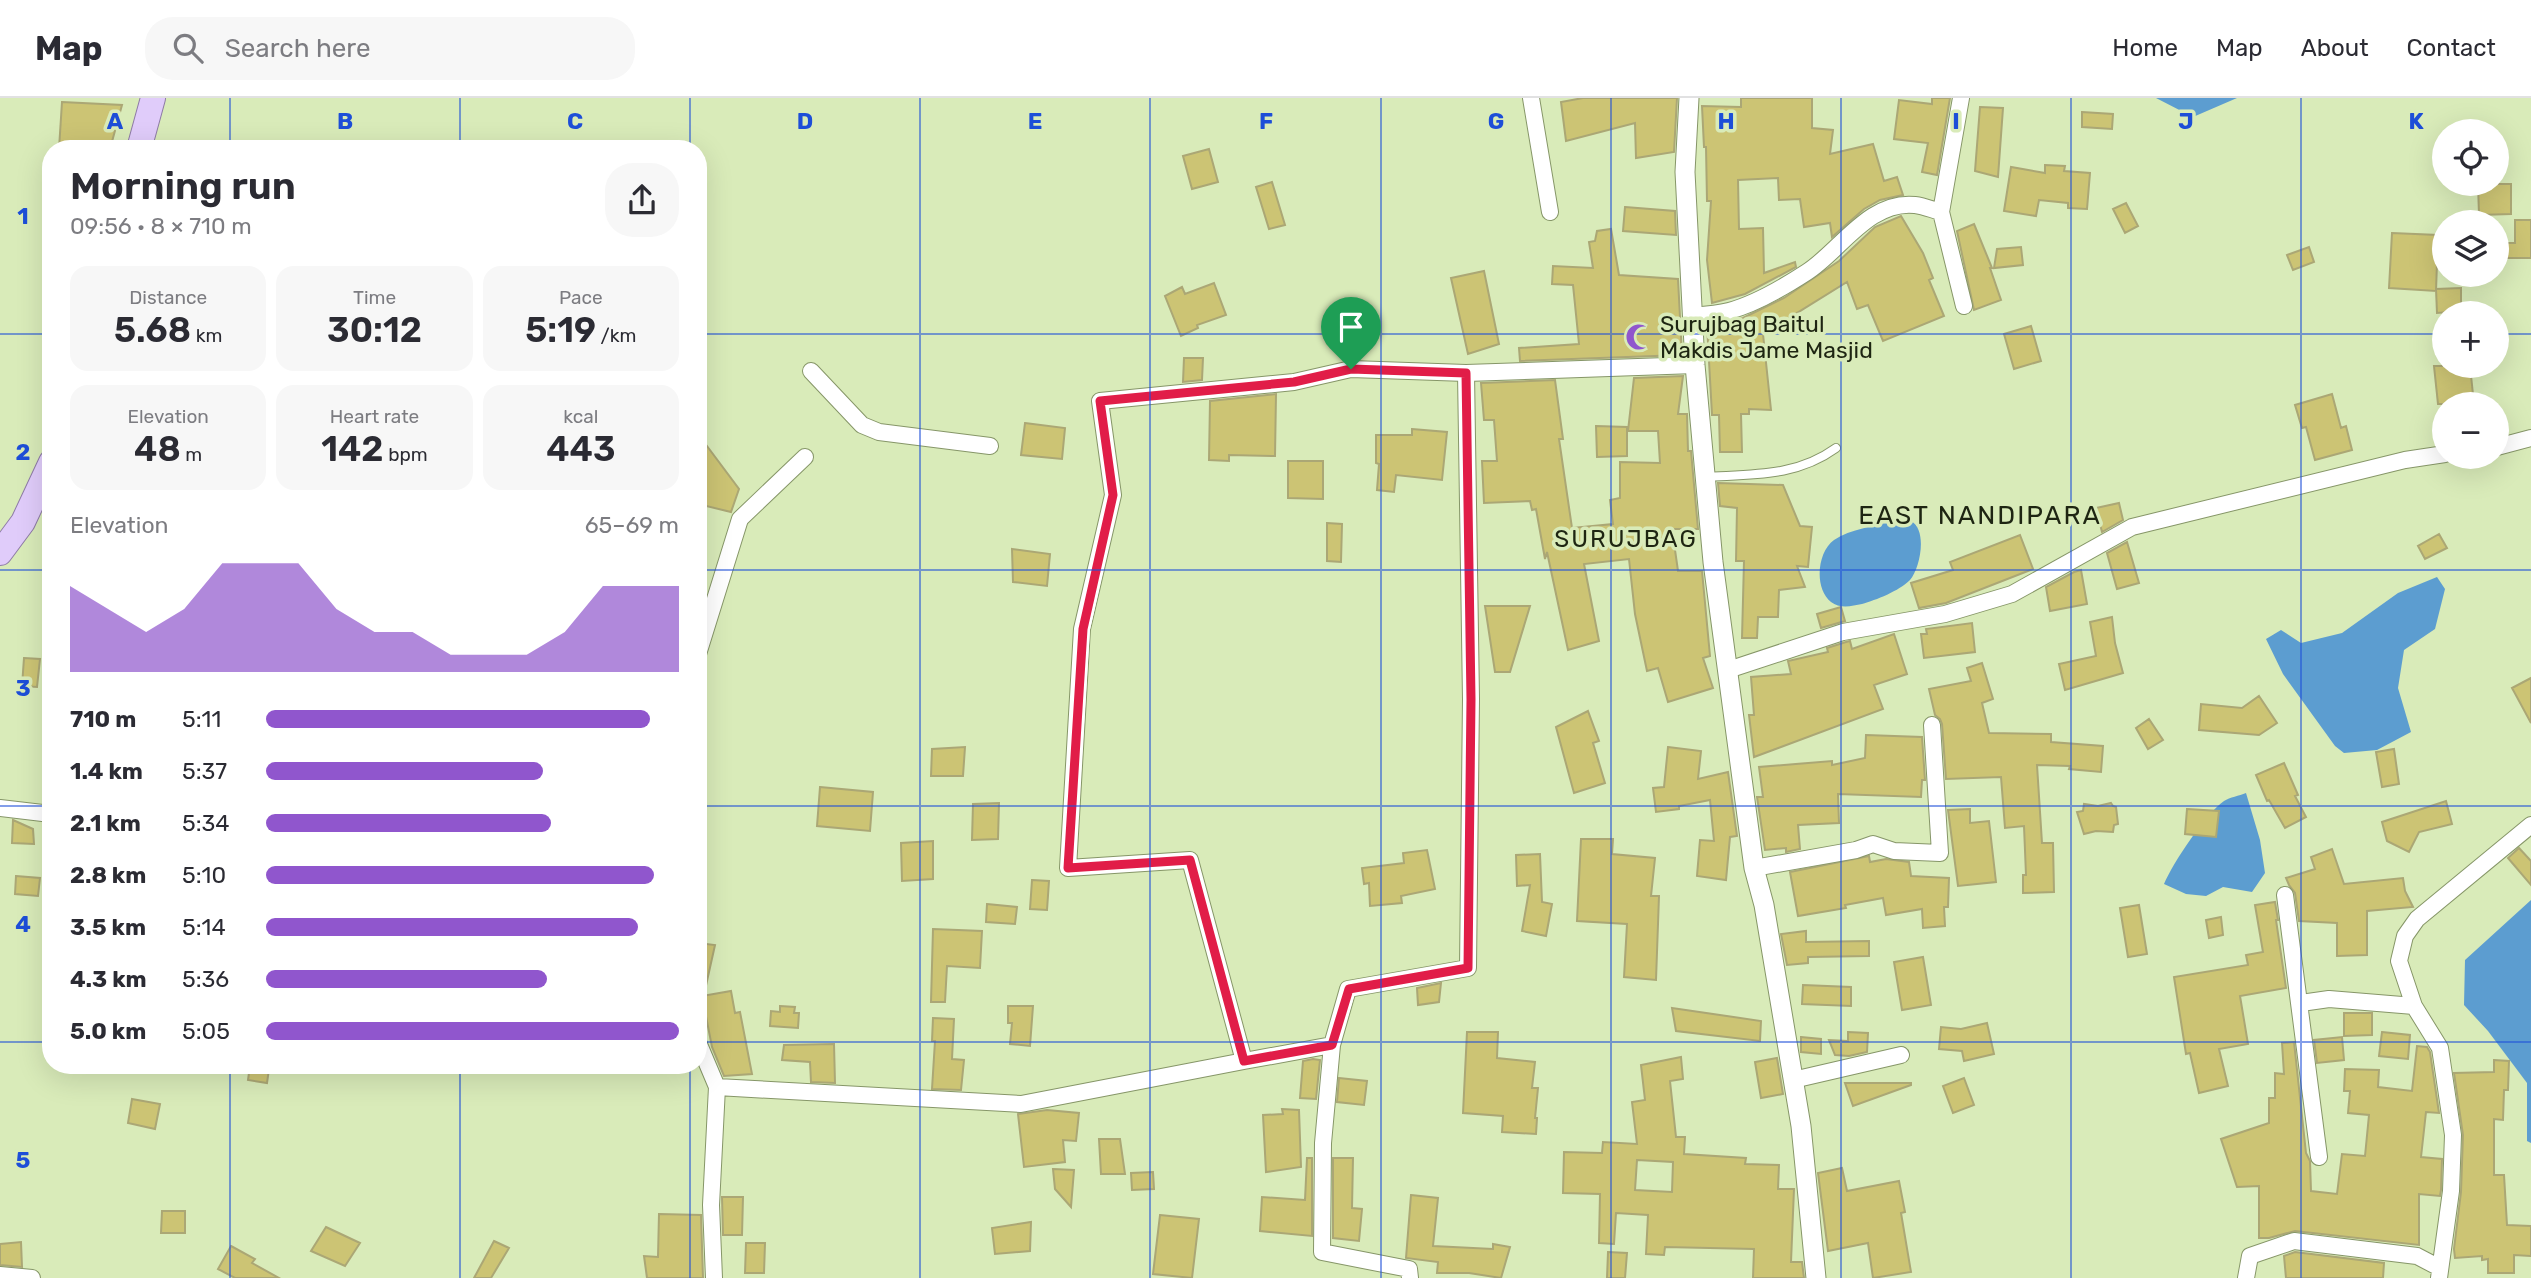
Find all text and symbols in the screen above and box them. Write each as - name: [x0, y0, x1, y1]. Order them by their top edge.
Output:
- search box: [145, 17, 635, 80]
- text: Map: [35, 29, 103, 68]
- icon: search: [169, 29, 207, 67]
- text: Search here: [225, 33, 370, 64]
- text: Home: [2112, 34, 2178, 62]
- text: Map: [2216, 34, 2263, 62]
- text: About: [2301, 34, 2369, 62]
- text: Contact: [2407, 34, 2496, 62]
- text: A: [107, 107, 124, 135]
- text: B: [337, 107, 353, 135]
- text: C: [567, 107, 583, 135]
- text: D: [797, 107, 813, 135]
- text: E: [1028, 107, 1042, 135]
- text: F: [1259, 107, 1273, 135]
- text: G: [1488, 107, 1504, 135]
- text: H: [1717, 107, 1735, 135]
- text: I: [1952, 107, 1960, 135]
- text: J: [2178, 107, 2194, 135]
- text: K: [2408, 107, 2424, 135]
- map controls: [2432, 119, 2509, 469]
- button: locate: [2432, 119, 2509, 196]
- text: Morning run: [70, 163, 296, 209]
- button: share: [605, 163, 679, 237]
- text: 1: [17, 202, 29, 230]
- button: layers: [2432, 210, 2509, 287]
- text: 09:56 · 8 × 710 m: [70, 212, 252, 240]
- text: Distance: [129, 286, 207, 309]
- text: Time: [353, 286, 396, 309]
- text: Pace: [559, 286, 603, 309]
- pin: [1321, 297, 1381, 369]
- button: +: [2432, 301, 2509, 378]
- icon: arrive: [1332, 308, 1370, 346]
- text: 5.68: [114, 309, 191, 351]
- text: 30:12: [327, 309, 422, 351]
- text: 5:19: [525, 309, 596, 351]
- place label: Surujbag Baitul Makdis Jame Masjid: [1660, 310, 1873, 364]
- mosque icon: Surujbag Baitul Makdis Jame Masjid: [1624, 322, 1654, 352]
- text: km: [191, 324, 222, 347]
- text: /km: [596, 324, 636, 347]
- button: −: [2432, 392, 2509, 469]
- text: Elevation: [127, 405, 209, 428]
- text: Heart rate: [330, 405, 419, 428]
- text: kcal: [563, 405, 598, 428]
- text: 48: [134, 428, 181, 470]
- text: 142: [321, 428, 384, 470]
- text: 443: [546, 428, 615, 470]
- text: 2: [16, 438, 30, 466]
- text: m: [181, 443, 202, 466]
- text: bpm: [384, 443, 428, 466]
- district label: EAST NANDIPARA: [1858, 500, 2102, 531]
- text: Elevation: [70, 511, 169, 539]
- text: 65–69 m: [585, 511, 679, 539]
- district label: SURUJBAG: [1554, 525, 1698, 553]
- text: 3: [15, 674, 31, 702]
- text: 710 m: [70, 705, 136, 733]
- text: 5:11: [182, 705, 221, 733]
- text: 1.4 km: [70, 757, 143, 785]
- text: 5:37: [182, 757, 227, 785]
- text: 2.1 km: [70, 809, 141, 837]
- text: 5:34: [182, 809, 230, 837]
- text: 2.8 km: [70, 861, 146, 889]
- text: 5:10: [182, 861, 226, 889]
- text: 4: [15, 910, 31, 938]
- text: 3.5 km: [70, 913, 146, 941]
- text: 5:14: [182, 913, 226, 941]
- text: 4.3 km: [70, 965, 147, 993]
- text: 5:36: [182, 965, 229, 993]
- text: 5.0 km: [70, 1017, 146, 1045]
- text: 5:05: [182, 1017, 230, 1045]
- text: 5: [16, 1146, 31, 1174]

